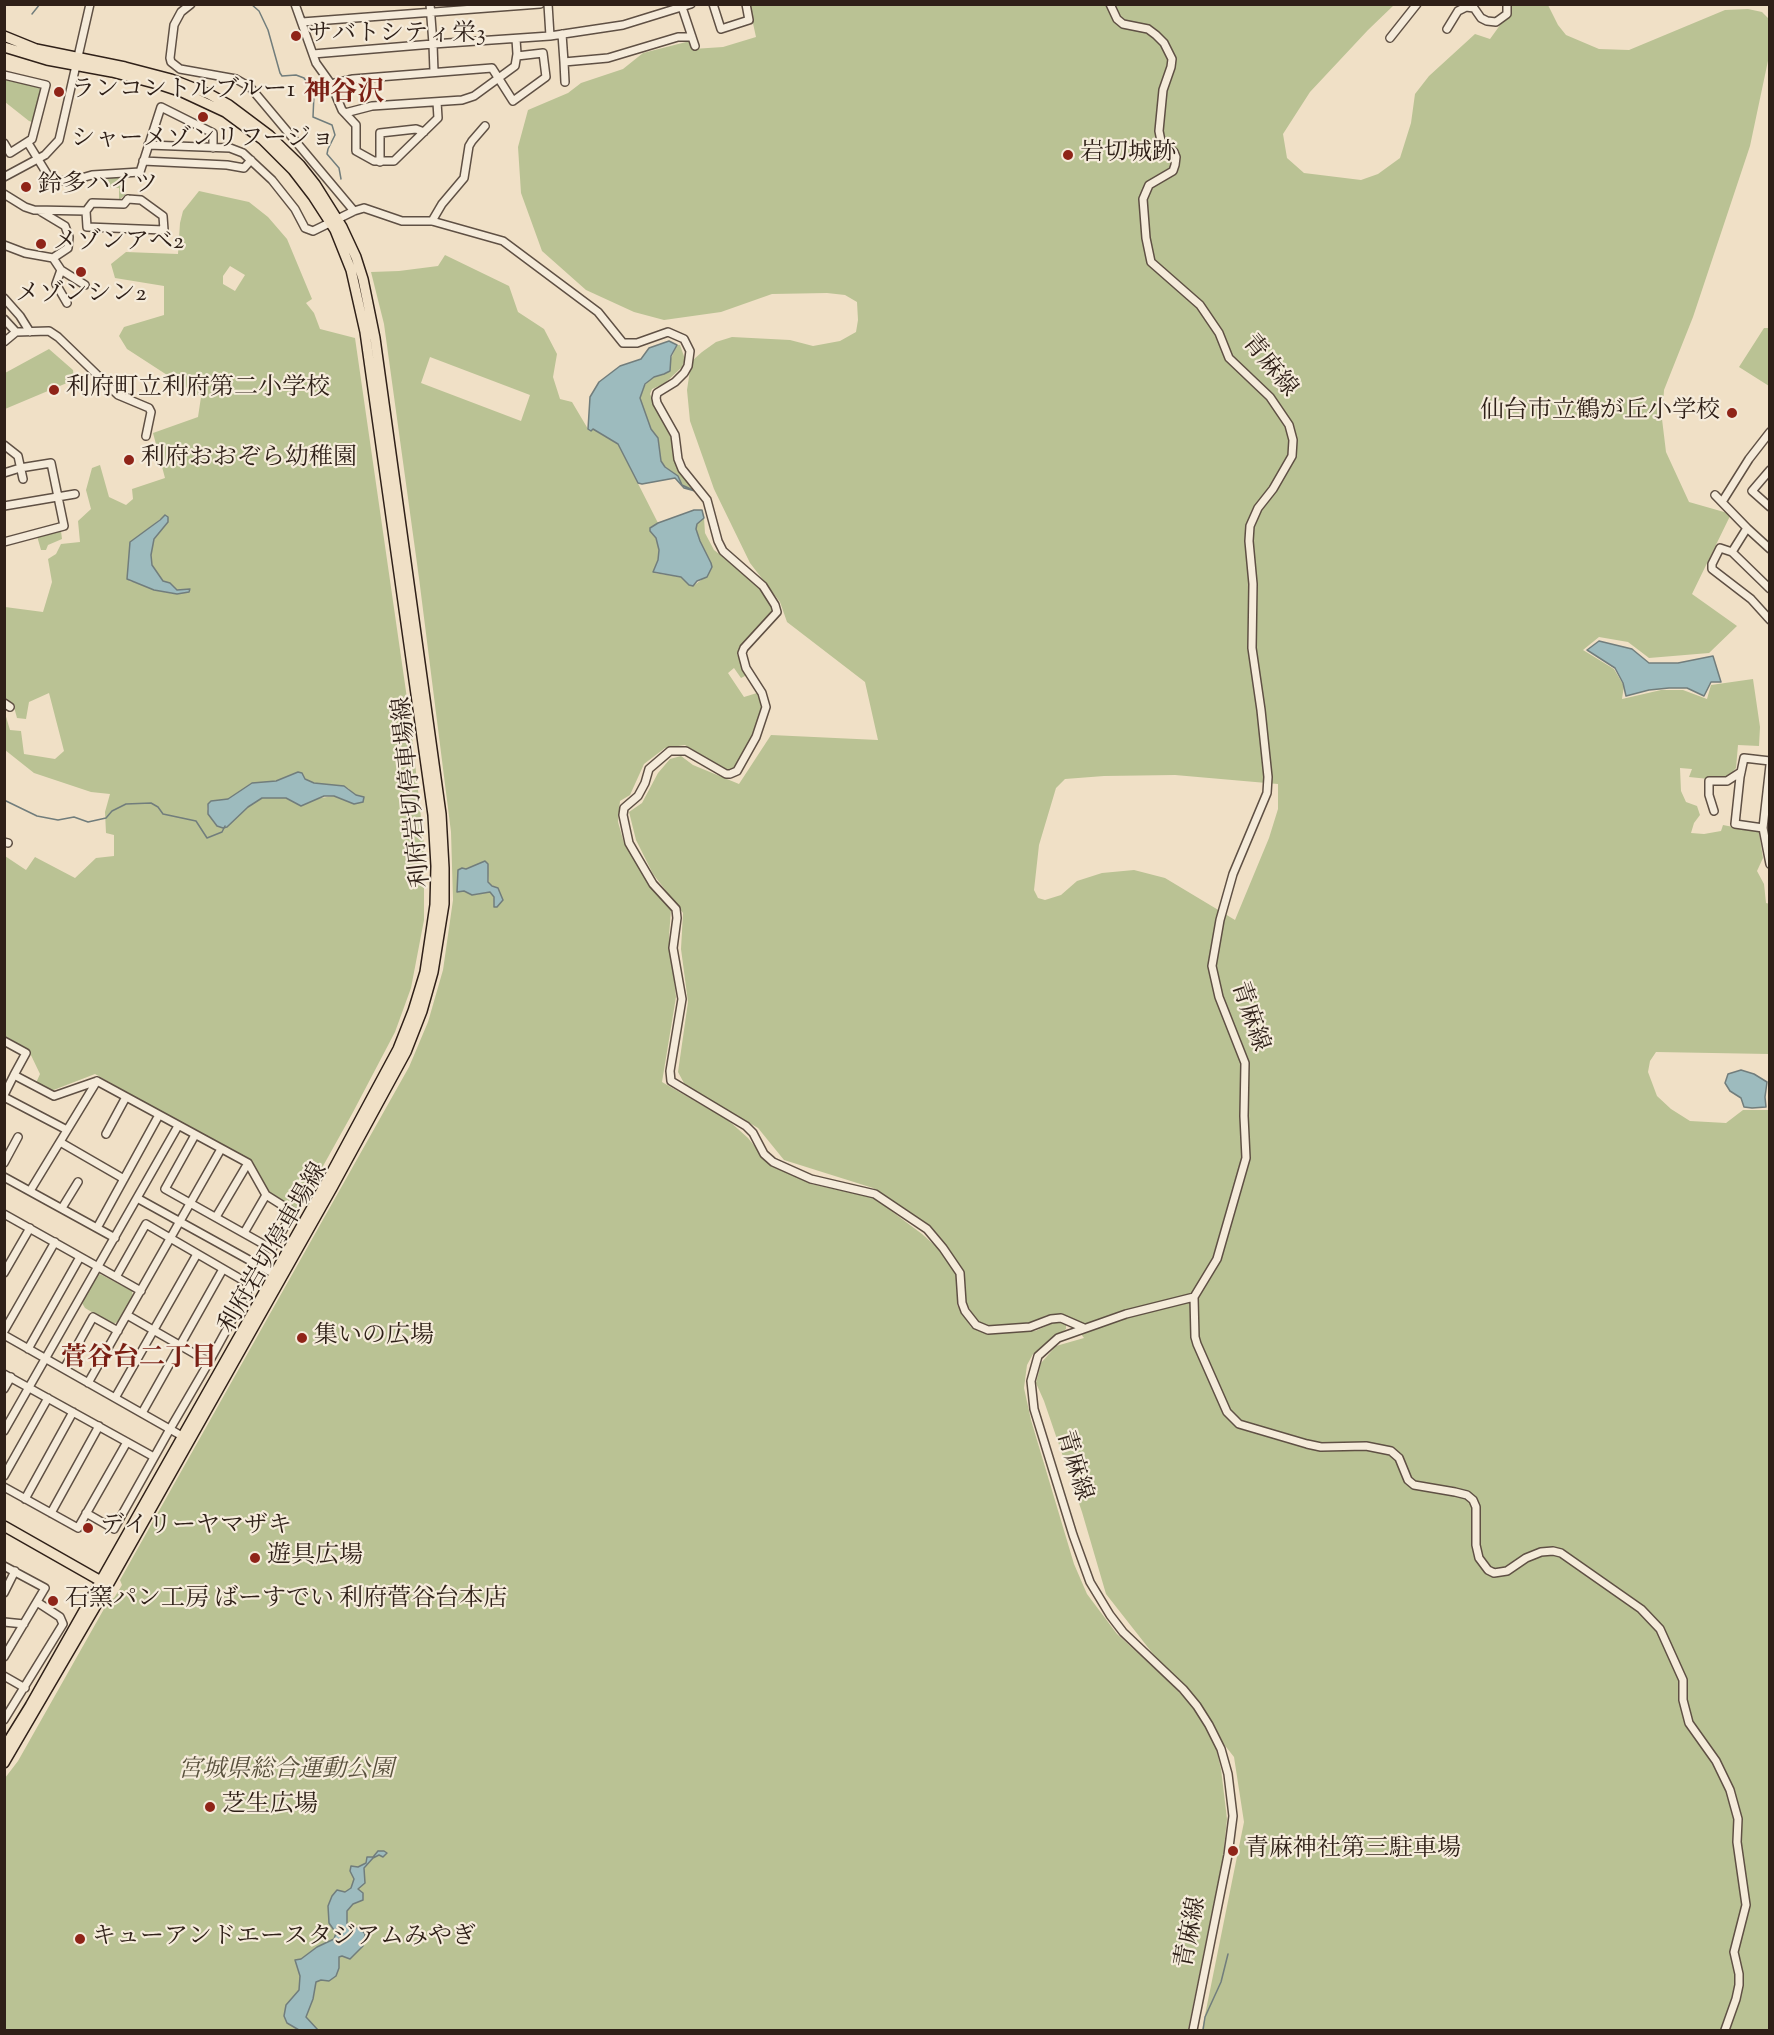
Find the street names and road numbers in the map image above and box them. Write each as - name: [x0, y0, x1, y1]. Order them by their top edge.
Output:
- street label: 青麻線: [1234, 330, 1302, 404]
- street label: 利府岩切停車場線: [390, 695, 438, 889]
- street label: 青麻線: [1223, 978, 1273, 1056]
- street label: 利府岩切停車場線: [215, 1159, 335, 1339]
- street label: 青麻線: [1048, 1427, 1096, 1505]
- street label: 青麻線: [1172, 1895, 1214, 1971]

